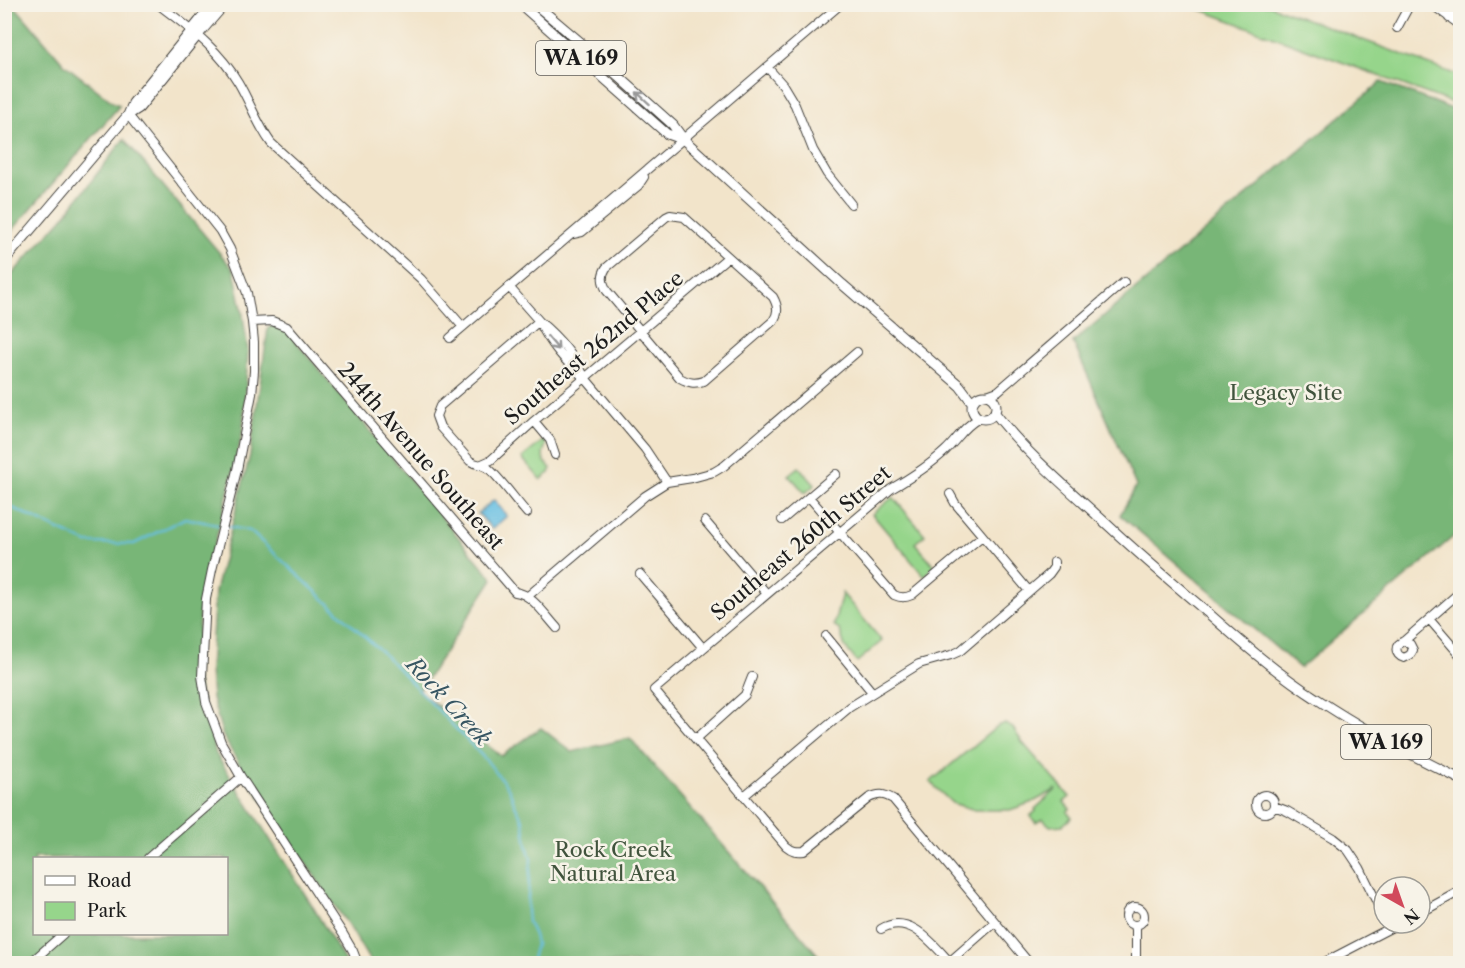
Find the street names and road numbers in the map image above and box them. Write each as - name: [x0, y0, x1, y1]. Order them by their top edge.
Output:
- road number: WA 169: [536, 41, 626, 75]
- street label: Southeast 262nd Place: [499, 265, 688, 430]
- street label: 244th Avenue Southeast: [333, 357, 510, 555]
- street label: Southeast 260th Street: [706, 460, 896, 625]
- road number: WA 169: [1341, 725, 1431, 759]

